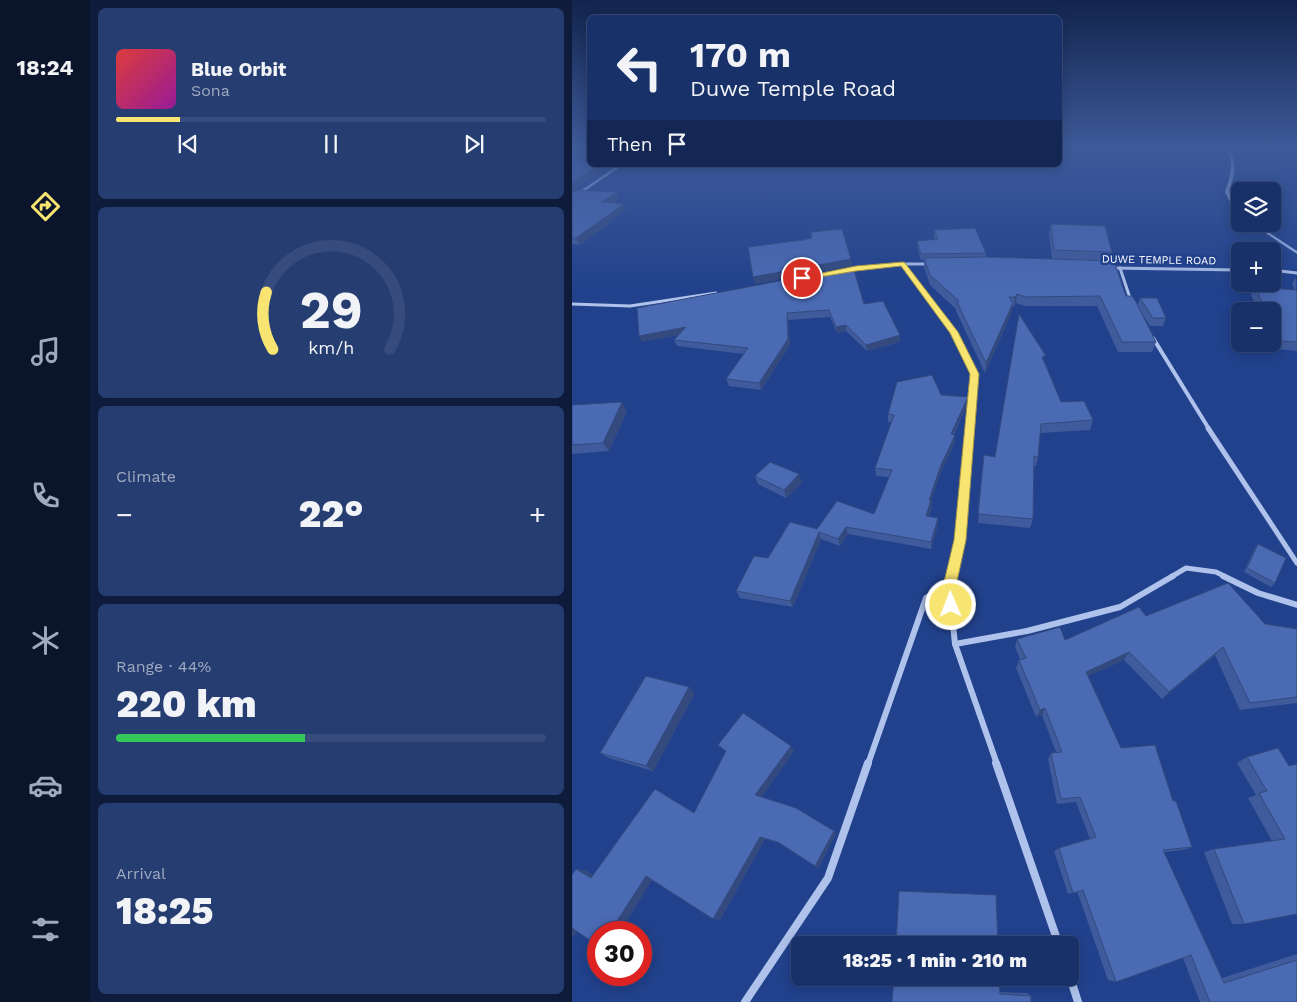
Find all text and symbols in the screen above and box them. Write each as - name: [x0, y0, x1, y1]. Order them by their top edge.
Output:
- text: 170 m: [690, 34, 791, 76]
- icon: left: [607, 35, 672, 100]
- text: 18:24: [17, 55, 73, 80]
- text: Blue Orbit: [191, 58, 286, 81]
- text: Duwe Temple Road: [690, 76, 896, 101]
- text: Sona: [191, 81, 230, 100]
- icon: previous: [174, 130, 202, 158]
- icon: pause: [317, 130, 345, 158]
- icon: next: [460, 130, 488, 158]
- icon: arrive: [663, 130, 691, 158]
- text: Then: [607, 133, 653, 156]
- map controls: [1231, 182, 1281, 352]
- button: layers: [1231, 182, 1281, 232]
- icon: directions: [28, 189, 63, 224]
- button: +: [1231, 242, 1281, 292]
- street label: DUWE TEMPLE ROAD: [1102, 253, 1216, 267]
- pin: [781, 257, 823, 299]
- icon: arrive: [788, 264, 816, 292]
- text: 29: [299, 280, 363, 341]
- button: −: [1231, 302, 1281, 352]
- icon: music: [28, 334, 63, 369]
- text: km/h: [308, 337, 354, 358]
- text: Climate: [116, 467, 176, 486]
- icon: phone: [28, 478, 63, 513]
- text: 22°: [299, 492, 363, 536]
- text: −: [116, 498, 133, 531]
- text: +: [529, 498, 546, 531]
- position arrow: [924, 578, 976, 630]
- icon: climate: [28, 623, 63, 658]
- text: Range · 44%: [116, 657, 211, 676]
- text: 220 km: [116, 682, 257, 726]
- icon: car: [28, 768, 63, 803]
- text: Arrival: [116, 864, 166, 883]
- text: 18:25: [116, 889, 213, 933]
- icon: filters: [28, 912, 63, 947]
- speed limit sign: 30: [587, 921, 652, 986]
- text: 18:25 · 1 min · 210 m: [843, 949, 1027, 972]

